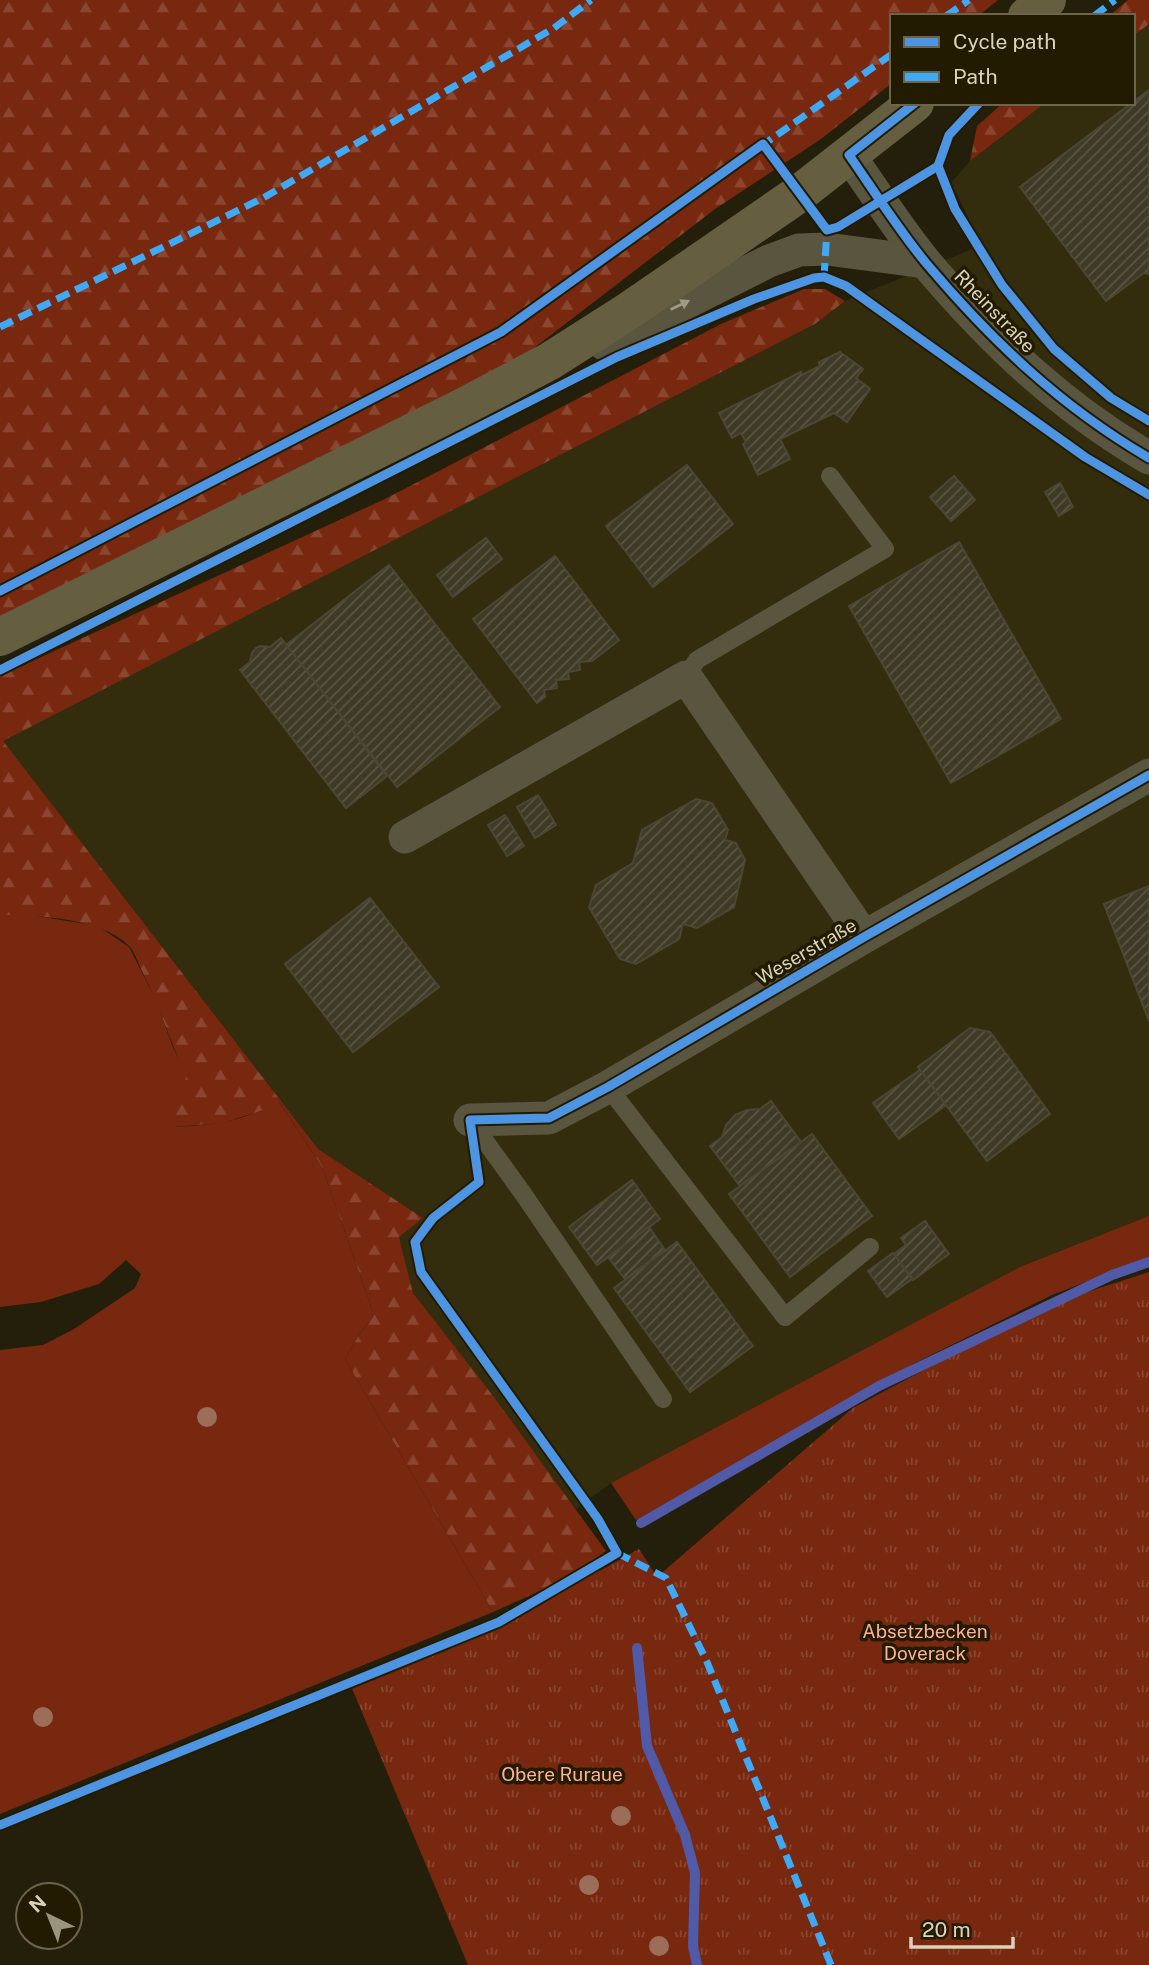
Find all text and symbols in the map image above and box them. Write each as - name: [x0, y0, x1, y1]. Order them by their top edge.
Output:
- legend: [890, 14, 1135, 105]
- text: Cycle path: [953, 29, 1056, 54]
- text: Path: [953, 64, 998, 89]
- street label: Rheinstraße: [950, 265, 1040, 357]
- one-way arrow: [670, 300, 690, 312]
- street label: Weserstraße: [752, 913, 860, 989]
- park label: Absetzbecken Doverack: [862, 1620, 988, 1664]
- park label: Obere Ruraue: [501, 1763, 623, 1785]
- north arrow: [14, 1881, 84, 1951]
- text: N: [24, 1890, 50, 1917]
- scale bar: [911, 1906, 1012, 1950]
- text: 20 m: [922, 1917, 971, 1942]

